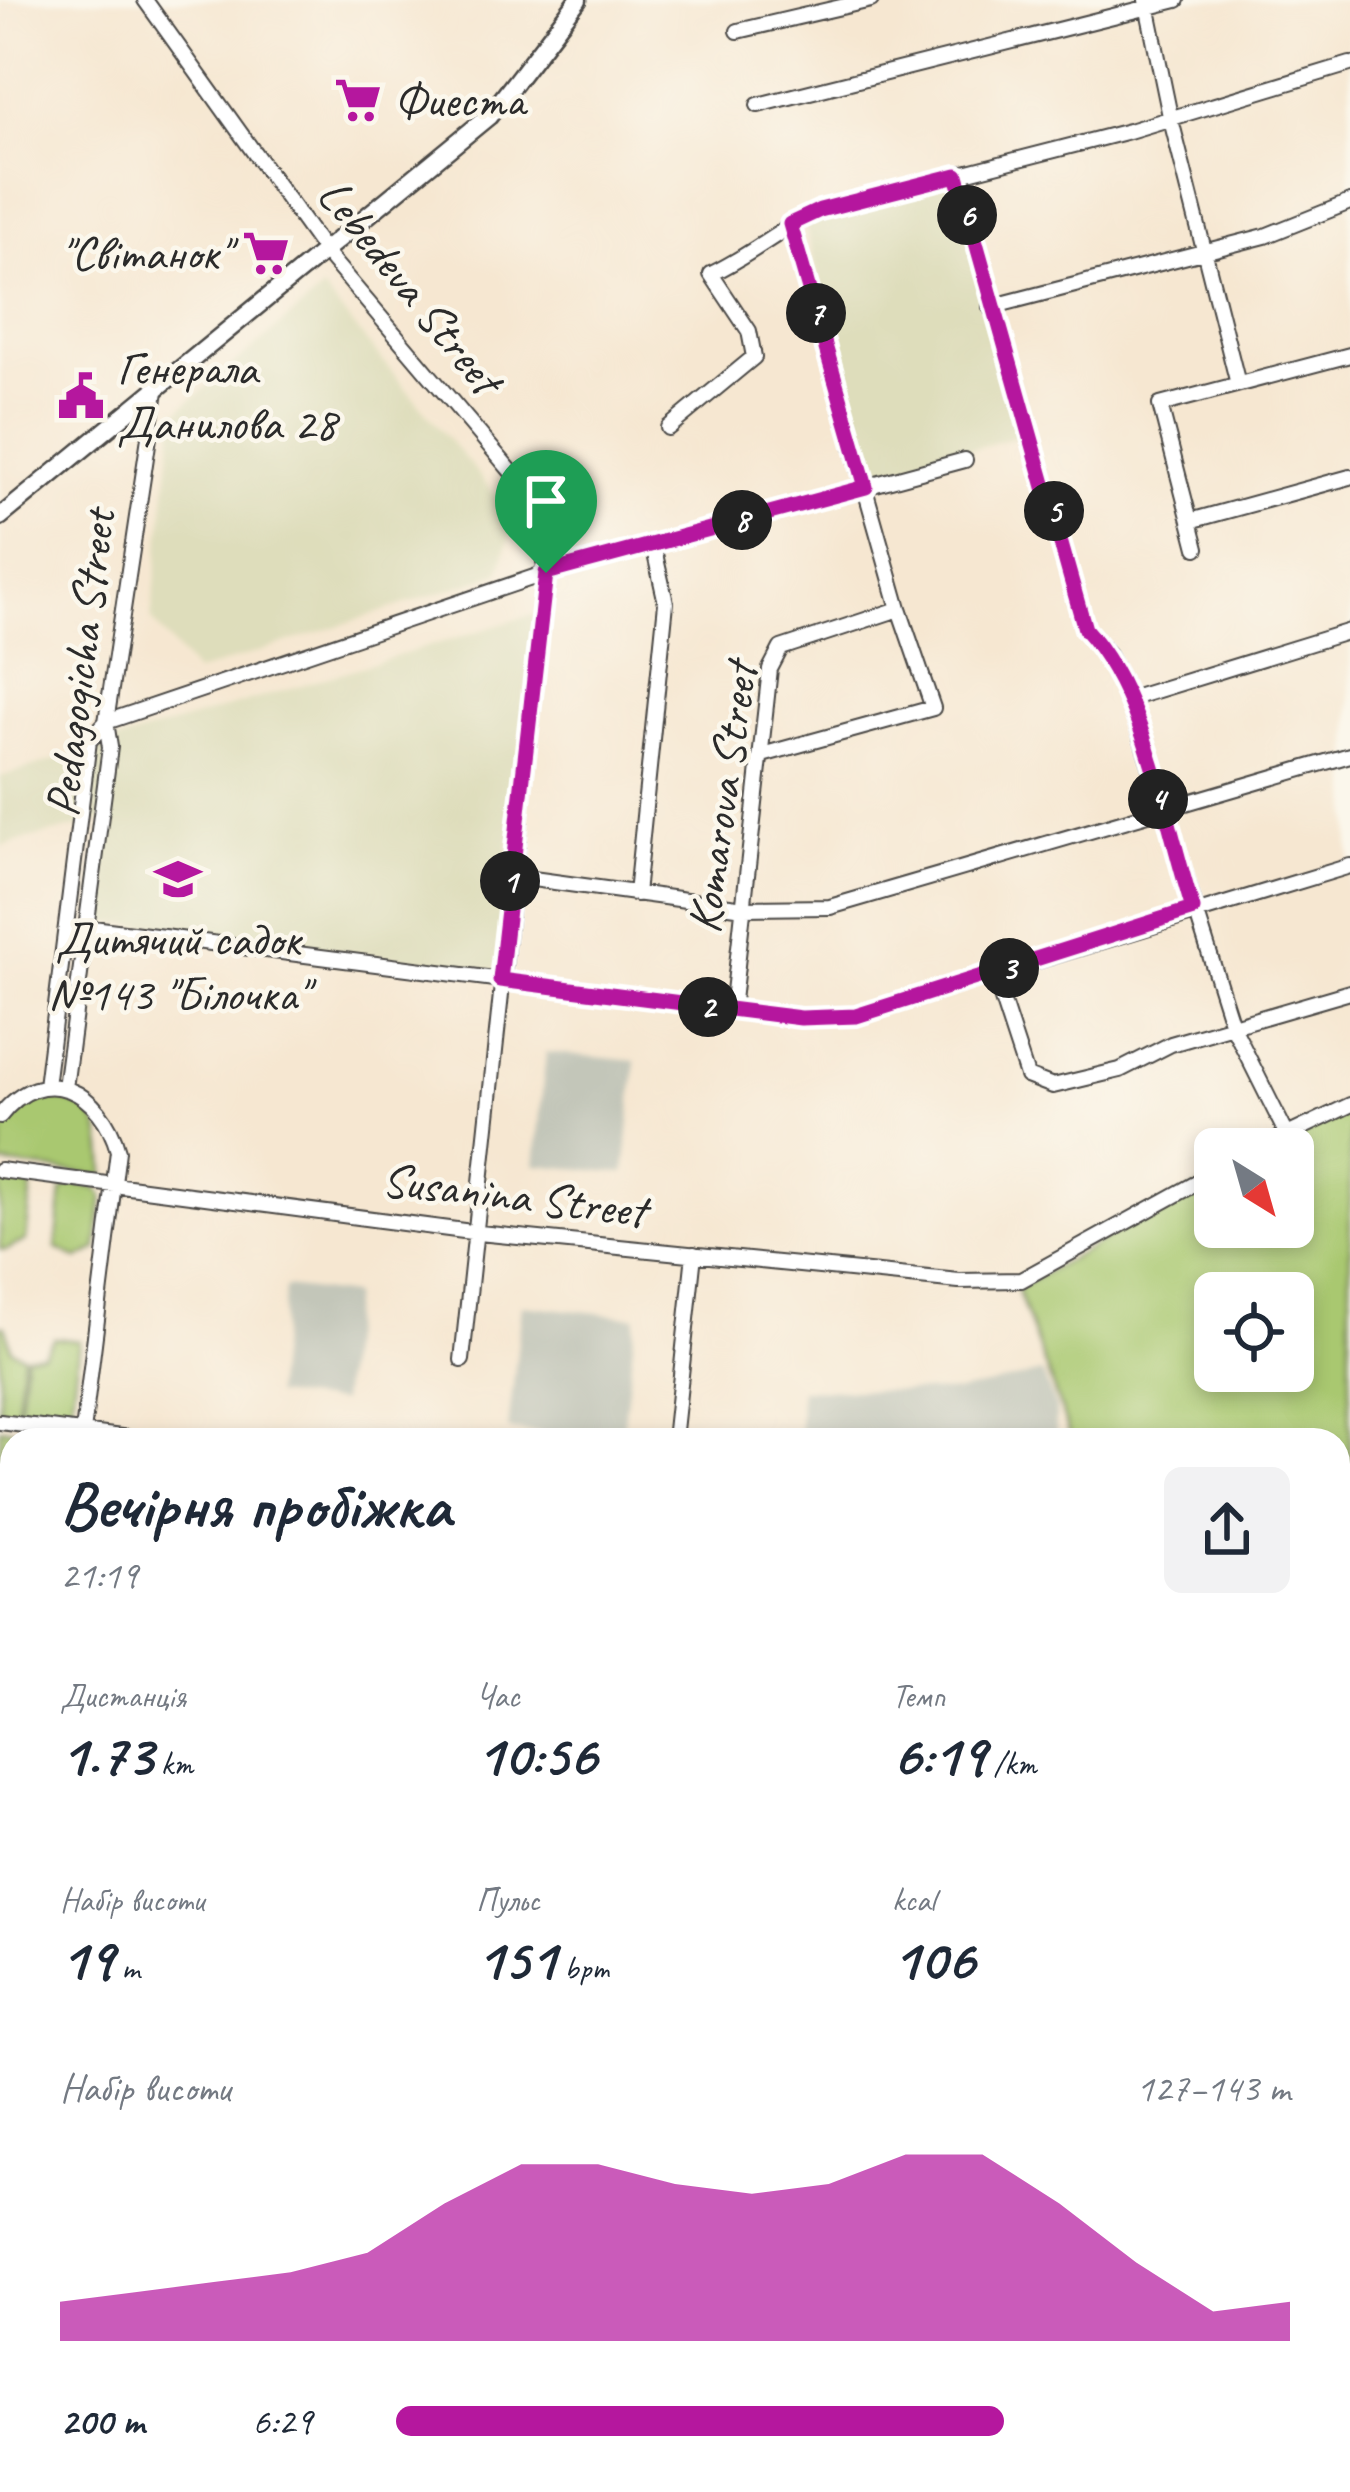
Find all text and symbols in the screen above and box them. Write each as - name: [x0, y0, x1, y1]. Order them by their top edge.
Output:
- place label: Фиеста: [394, 70, 529, 130]
- supermarket icon: Фиеста: [333, 75, 383, 125]
- street label: Lebedeva Street: [305, 166, 519, 411]
- pin: 6: [937, 185, 997, 245]
- text: 6: [959, 194, 975, 236]
- place label: "Світанок": [60, 223, 240, 283]
- supermarket icon: "Світанок": [241, 228, 291, 278]
- pin: 7: [786, 283, 846, 343]
- text: 7: [809, 292, 823, 334]
- place label: Генерала Данилова 28: [117, 338, 341, 453]
- public building icon: Генерала Данилова 28: [56, 371, 106, 421]
- pin: [495, 450, 597, 573]
- icon: arrive: [513, 468, 579, 534]
- pin: 5: [1024, 481, 1084, 541]
- pin: 8: [712, 490, 772, 550]
- text: 5: [1047, 490, 1061, 532]
- text: 8: [735, 499, 749, 541]
- street label: Pedagogicha Street: [31, 502, 129, 820]
- street label: Komarova Street: [673, 653, 771, 937]
- pin: 4: [1128, 769, 1188, 829]
- text: 4: [1151, 778, 1165, 820]
- pin: 1: [480, 851, 540, 911]
- school or university icon: Дитячий садок №143 "Білочка": [153, 854, 203, 904]
- text: 1: [503, 860, 517, 902]
- place label: Дитячий садок №143 "Білочка": [48, 909, 318, 1024]
- pin: 3: [979, 938, 1039, 998]
- text: 3: [1002, 947, 1016, 989]
- pin: 2: [678, 977, 738, 1037]
- text: 2: [701, 986, 715, 1028]
- north arrow: [1194, 1128, 1314, 1248]
- map controls: [1194, 1128, 1314, 1392]
- street label: Susanina Street: [379, 1149, 655, 1242]
- button: locate: [1194, 1272, 1314, 1392]
- text: Вечірня пробіжка: [60, 1464, 451, 1547]
- button: share: [1164, 1467, 1290, 1593]
- text: 21:19: [60, 1551, 138, 1600]
- text: Дистанція: [60, 1675, 186, 1717]
- text: Час: [476, 1675, 519, 1717]
- text: Темп: [892, 1675, 945, 1717]
- text: 1.73: [60, 1717, 153, 1793]
- text: 10:56: [476, 1717, 596, 1793]
- text: 6:19: [892, 1717, 985, 1793]
- text: km: [153, 1743, 193, 1785]
- text: /km: [985, 1743, 1037, 1785]
- text: Набір висоти: [60, 1879, 204, 1921]
- text: Пульс: [476, 1879, 540, 1921]
- text: kcal: [892, 1879, 936, 1921]
- text: 19: [60, 1921, 113, 1997]
- text: 151: [476, 1921, 556, 1997]
- text: 106: [892, 1921, 974, 1997]
- text: m: [113, 1947, 140, 1989]
- text: bpm: [556, 1947, 609, 1989]
- text: Набір висоти: [60, 2064, 230, 2113]
- text: 127–143 m: [1136, 2064, 1290, 2113]
- text: 200 m: [60, 2397, 144, 2446]
- text: 6:29: [252, 2397, 312, 2446]

